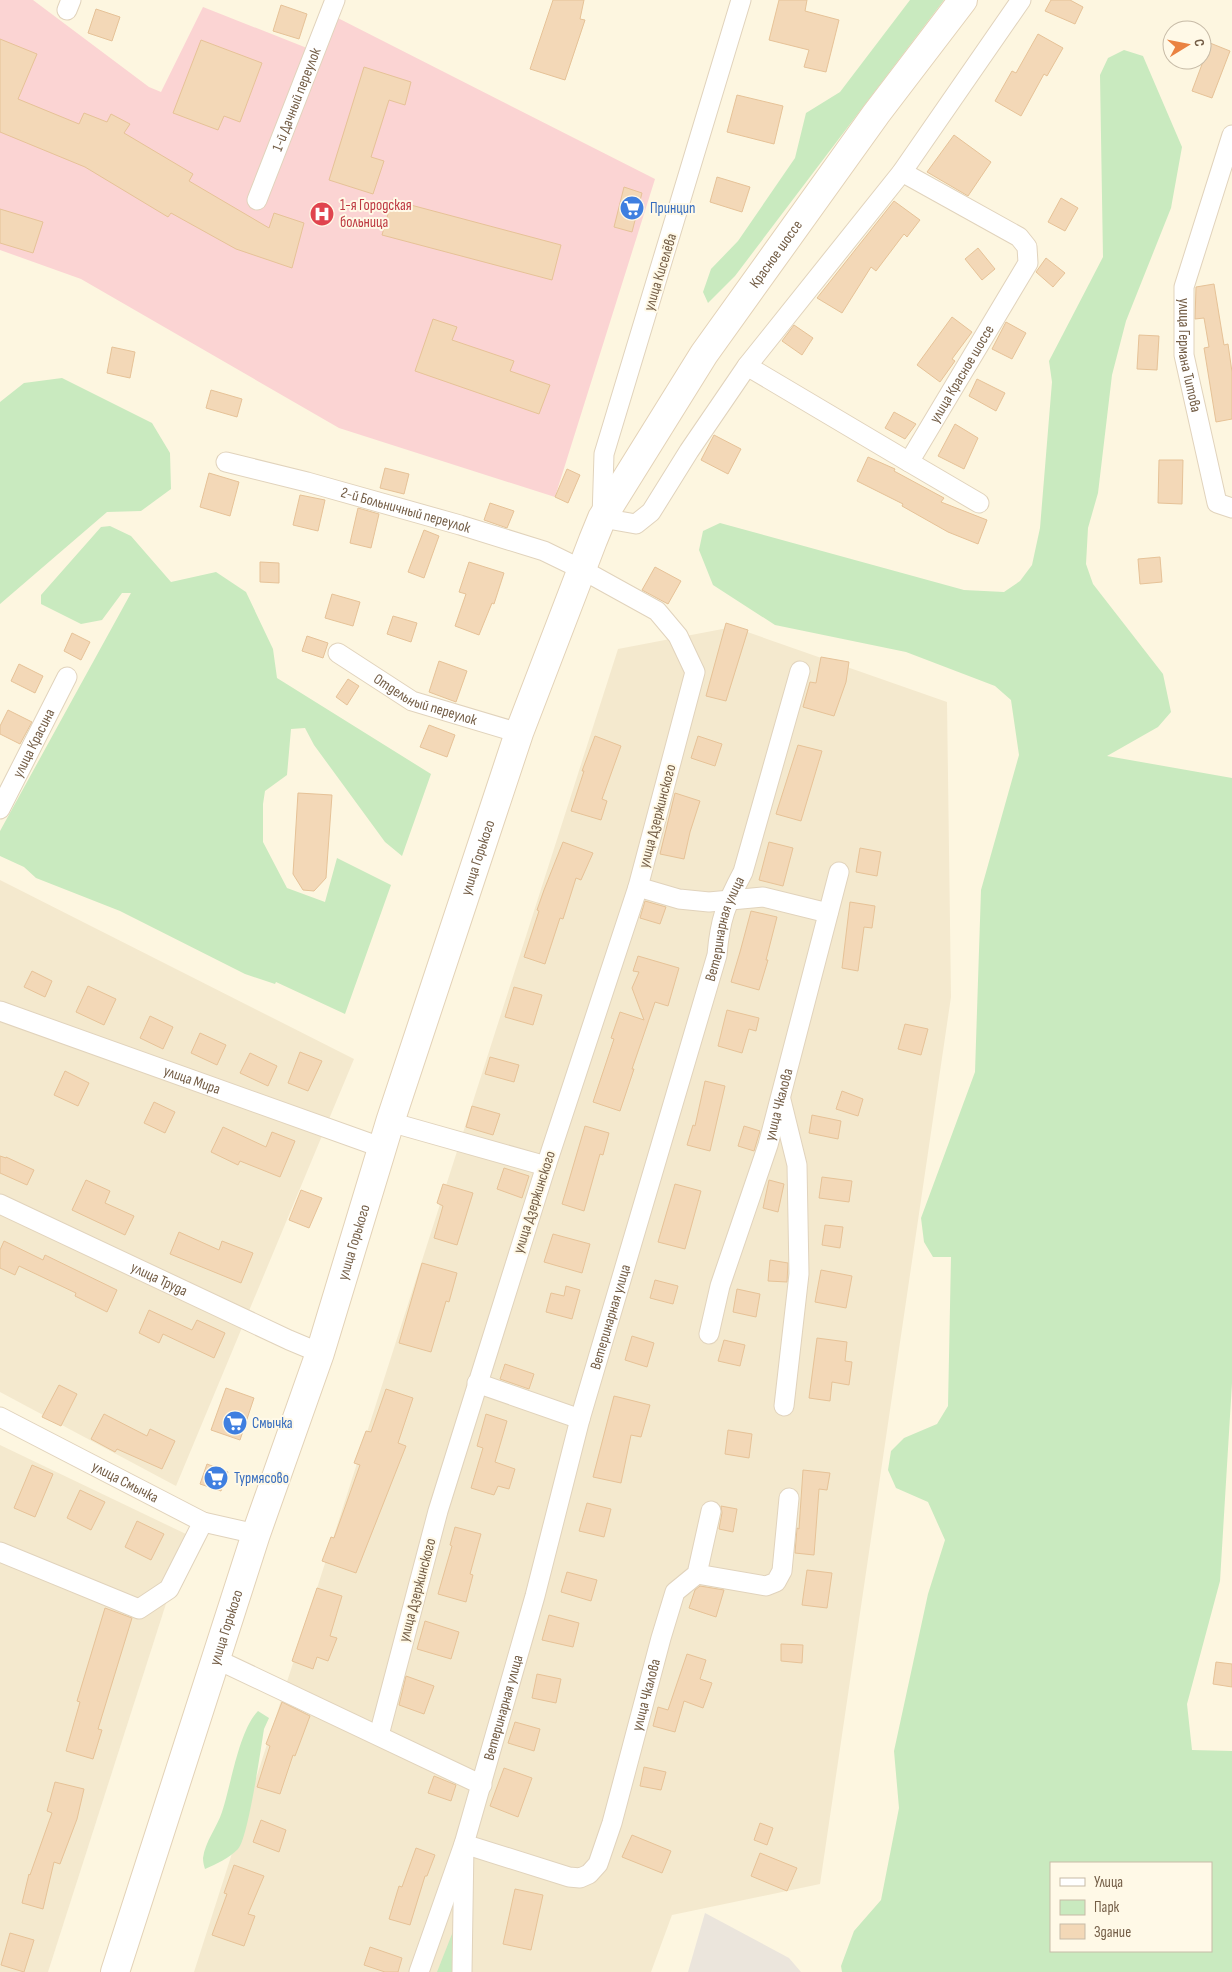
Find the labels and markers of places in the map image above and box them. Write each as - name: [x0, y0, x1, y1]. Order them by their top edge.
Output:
- supermarket icon: Принцип: [619, 195, 645, 221]
- place label: 1-я Городская больница: [340, 196, 412, 232]
- place label: Принцип: [650, 199, 695, 218]
- hospital icon: 1-я Городская больница: [309, 201, 335, 227]
- supermarket icon: Смычка: [222, 1410, 248, 1436]
- place label: Смычка: [252, 1414, 293, 1433]
- supermarket icon: Турмясово: [203, 1465, 229, 1491]
- place label: Турмясово: [234, 1469, 289, 1488]

